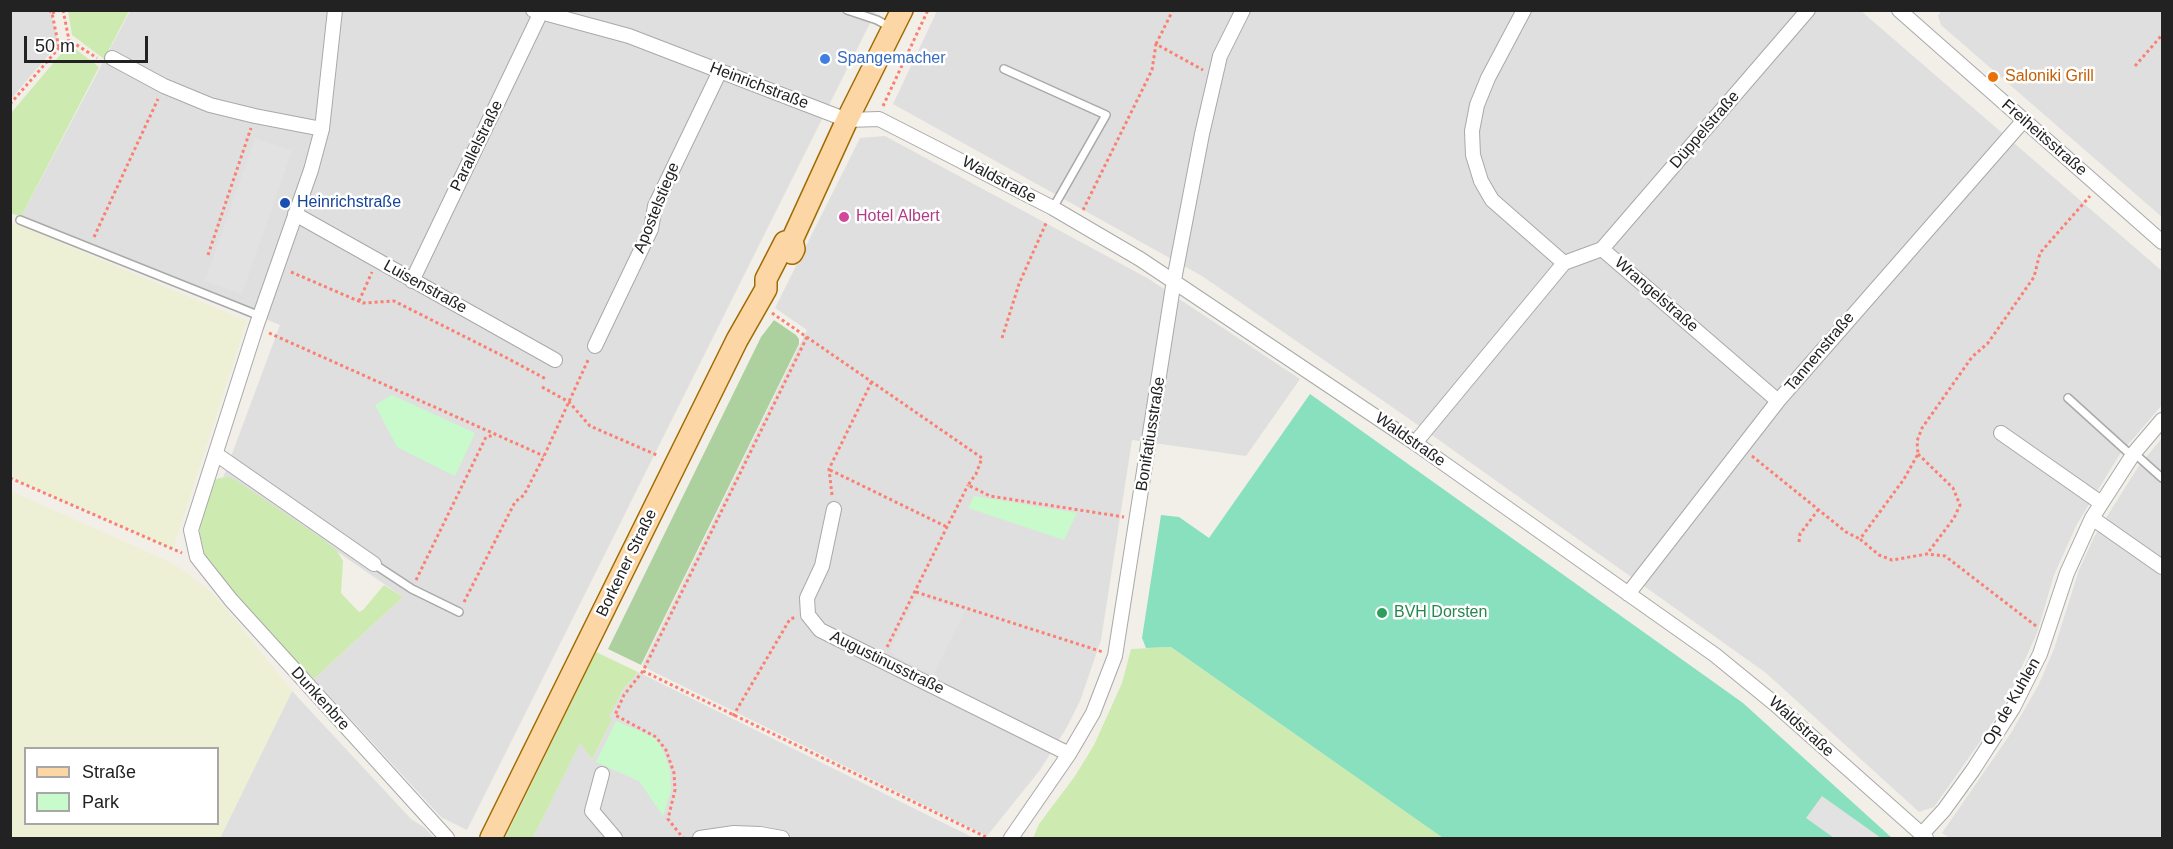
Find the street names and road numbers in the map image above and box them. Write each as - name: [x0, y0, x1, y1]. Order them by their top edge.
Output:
- street label: Heinrichstraße: [707, 58, 811, 114]
- street label: Düppelstraße: [1666, 87, 1744, 173]
- street label: Freiheitsstraße: [1997, 96, 2091, 180]
- street label: Parallelstraße: [447, 97, 507, 195]
- street label: Waldstraße: [959, 152, 1039, 208]
- street label: Apostelstiege: [630, 160, 684, 256]
- street label: Wrangelstraße: [1610, 253, 1702, 337]
- street label: Luisenstraße: [380, 256, 470, 318]
- street label: Tannenstraße: [1781, 308, 1859, 396]
- street label: Bonifatiusstraße: [1132, 375, 1170, 493]
- street label: Waldstraße: [1371, 409, 1449, 471]
- street label: Borkener Straße: [593, 506, 661, 620]
- street label: Augustinusstraße: [827, 627, 947, 699]
- street label: Op de Kuhlen: [1979, 655, 2045, 749]
- street label: Dunkenbre: [287, 663, 353, 735]
- street label: Waldstraße: [1764, 693, 1838, 761]

